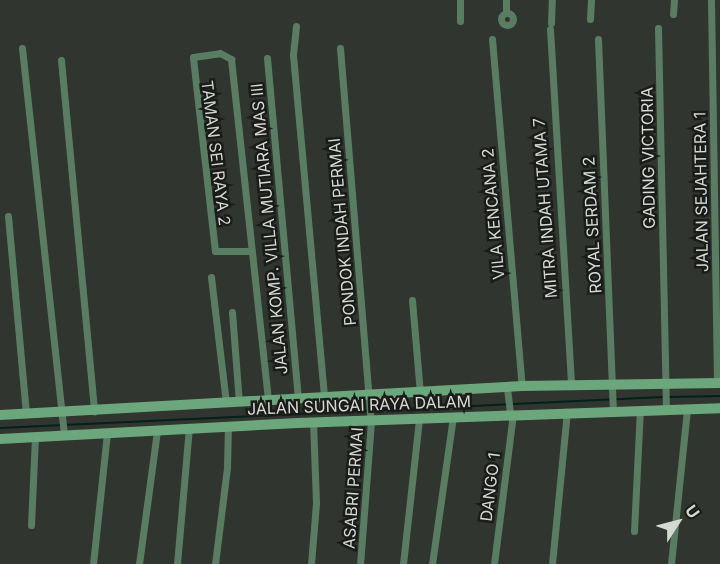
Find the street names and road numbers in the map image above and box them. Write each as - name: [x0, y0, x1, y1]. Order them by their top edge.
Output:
- street label: TAMAN SEI RAYA 2: [198, 79, 234, 227]
- street label: JALAN KOMP. VILLA MUTIARA MAS III: [247, 83, 291, 375]
- street label: GADING VICTORIA: [637, 87, 659, 229]
- street label: JALAN SEJAHTERA 1: [690, 112, 712, 272]
- street label: MITRA INDAH UTAMA 7: [529, 117, 561, 299]
- street label: PONDOK INDAH PERMAI: [324, 137, 360, 327]
- street label: VILA KENCANA 2: [478, 147, 508, 281]
- street label: ROYAL SERDAM 2: [579, 156, 605, 294]
- street label: JALAN SUNGAI RAYA DALAM: [247, 391, 471, 419]
- street label: ASABRI PERMAI: [339, 427, 367, 549]
- street label: DANGO 1: [476, 451, 504, 523]

